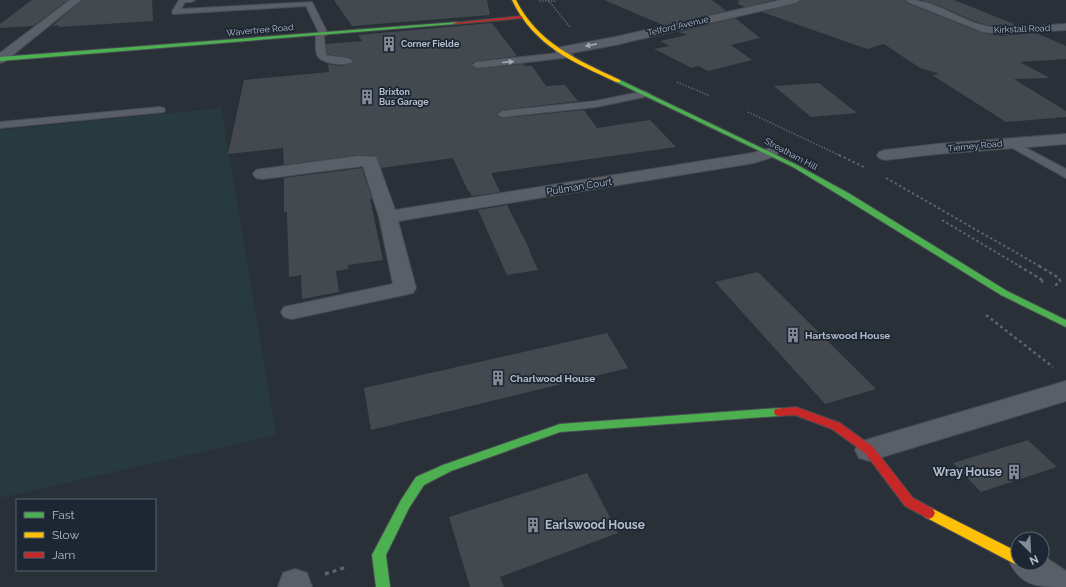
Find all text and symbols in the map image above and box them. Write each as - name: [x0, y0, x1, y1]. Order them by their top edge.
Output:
- street label: Telford Avenue: [646, 14, 710, 38]
- street label: Wavertree Road: [226, 22, 294, 38]
- street label: Kirkstall Road: [994, 23, 1051, 35]
- building icon: Corner Fielde: [380, 35, 398, 53]
- place label: Corner Fielde: [401, 39, 460, 49]
- one-way arrow: [585, 42, 597, 48]
- one-way arrow: [502, 58, 514, 65]
- place label: Brixton Bus Garage: [379, 87, 429, 107]
- building icon: Brixton Bus Garage: [358, 88, 376, 106]
- street label: Streatham Hill: [763, 136, 820, 172]
- street label: Tierney Road: [947, 139, 1003, 153]
- street label: Pullman Court: [546, 176, 613, 197]
- building icon: Hartswood House: [784, 326, 802, 344]
- place label: Hartswood House: [805, 330, 890, 341]
- building icon: Charlwood House: [489, 369, 507, 387]
- place label: Charlwood House: [510, 373, 595, 384]
- building icon: Wray House: [1005, 463, 1023, 481]
- place label: Wray House: [933, 465, 1002, 479]
- legend: [16, 499, 156, 571]
- text: Fast: [52, 508, 75, 522]
- building icon: Earlswood House: [524, 516, 542, 534]
- place label: Earlswood House: [545, 518, 645, 532]
- text: Slow: [52, 528, 79, 542]
- north arrow: [1010, 531, 1050, 571]
- text: Jam: [52, 548, 75, 562]
- text: N: [1027, 552, 1040, 567]

